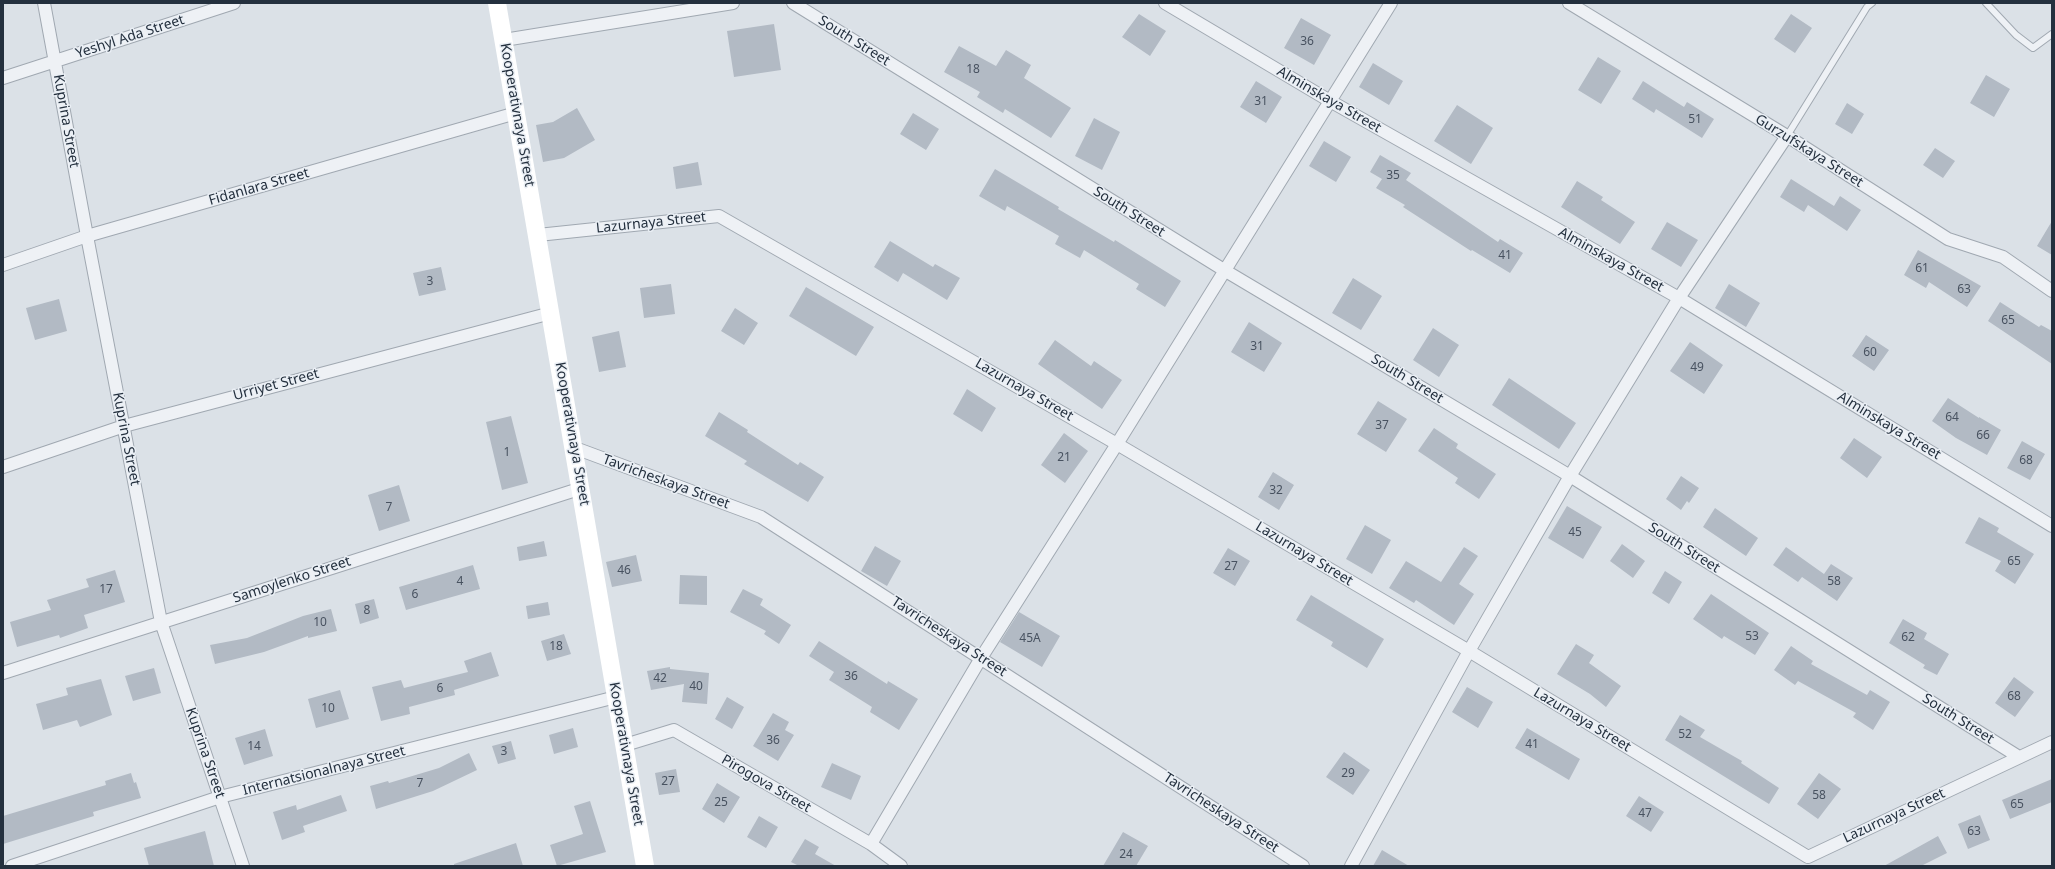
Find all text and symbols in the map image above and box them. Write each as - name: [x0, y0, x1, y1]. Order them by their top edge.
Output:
- street label: Yeshyl Ada Street: [74, 12, 186, 62]
- street label: South Street: [815, 12, 893, 70]
- house number: 36: [1300, 35, 1314, 49]
- street label: Kooperativnaya Street: [496, 42, 538, 188]
- house number: 18: [966, 63, 980, 77]
- street label: Alminskaya Street: [1274, 63, 1384, 137]
- street label: Kuprina Street: [50, 73, 82, 169]
- house number: 31: [1254, 95, 1268, 109]
- street label: Gurzufskaya Street: [1752, 111, 1866, 191]
- house number: 51: [1688, 113, 1702, 127]
- street label: Fidanlara Street: [207, 165, 311, 209]
- house number: 35: [1386, 169, 1400, 183]
- street label: South Street: [1090, 183, 1168, 241]
- street label: Lazurnaya Street: [595, 209, 707, 237]
- street label: Alminskaya Street: [1555, 224, 1667, 296]
- house number: 41: [1498, 249, 1512, 263]
- house number: 61: [1915, 262, 1929, 276]
- house number: 3: [427, 275, 433, 289]
- house number: 63: [1957, 283, 1971, 297]
- house number: 65: [2001, 314, 2015, 328]
- house number: 31: [1250, 340, 1264, 354]
- house number: 60: [1863, 346, 1877, 360]
- street label: South Street: [1368, 351, 1446, 407]
- street label: Lazurnaya Street: [972, 355, 1076, 425]
- street label: Kooperativnaya Street: [551, 361, 593, 507]
- house number: 49: [1690, 361, 1704, 375]
- street label: Urriyet Street: [231, 365, 321, 405]
- street label: Alminskaya Street: [1834, 388, 1944, 464]
- street label: Kuprina Street: [109, 391, 143, 487]
- house number: 64: [1945, 411, 1959, 425]
- house number: 37: [1375, 419, 1389, 433]
- house number: 66: [1976, 429, 1990, 443]
- house number: 1: [504, 446, 510, 460]
- street label: Tavricheskaya Street: [600, 451, 732, 513]
- house number: 21: [1057, 451, 1071, 465]
- house number: 68: [2019, 454, 2033, 468]
- house number: 32: [1269, 484, 1283, 498]
- house number: 7: [386, 501, 392, 515]
- street label: Lazurnaya Street: [1252, 518, 1356, 590]
- street label: South Street: [1645, 519, 1723, 577]
- house number: 45: [1568, 526, 1582, 540]
- street label: Samoylenko Street: [231, 553, 353, 607]
- house number: 65: [2007, 555, 2021, 569]
- house number: 27: [1224, 560, 1238, 574]
- house number: 46: [617, 564, 631, 578]
- house number: 4: [457, 575, 463, 589]
- house number: 58: [1827, 575, 1841, 589]
- house number: 17: [99, 583, 113, 597]
- house number: 6: [412, 588, 418, 602]
- street label: Tavricheskaya Street: [888, 593, 1010, 681]
- house number: 8: [364, 604, 370, 618]
- house number: 10: [313, 616, 327, 630]
- house number: 53: [1745, 630, 1759, 644]
- house number: 62: [1901, 631, 1915, 645]
- house number: 45А: [1019, 632, 1041, 646]
- house number: 18: [549, 640, 563, 654]
- house number: 36: [844, 670, 858, 684]
- house number: 42: [653, 672, 667, 686]
- house number: 40: [689, 680, 703, 694]
- street label: Kooperativnaya Street: [605, 681, 647, 827]
- house number: 6: [437, 682, 443, 696]
- street label: Lazurnaya Street: [1530, 684, 1634, 756]
- street label: South Street: [1919, 690, 1997, 748]
- house number: 68: [2007, 690, 2021, 704]
- house number: 10: [321, 702, 335, 716]
- street label: Kuprina Street: [182, 706, 228, 800]
- house number: 52: [1678, 728, 1692, 742]
- house number: 36: [766, 734, 780, 748]
- house number: 41: [1525, 738, 1539, 752]
- house number: 14: [247, 740, 261, 754]
- street label: Internatsionalnaya Street: [241, 743, 407, 799]
- house number: 3: [501, 745, 507, 759]
- street label: Pirogova Street: [718, 752, 814, 816]
- house number: 29: [1341, 767, 1355, 781]
- street label: Tavricheskaya Street: [1160, 769, 1282, 857]
- house number: 27: [661, 775, 675, 789]
- house number: 7: [417, 777, 423, 791]
- street label: Lazurnaya Street: [1840, 785, 1948, 847]
- house number: 58: [1812, 789, 1826, 803]
- house number: 25: [714, 796, 728, 810]
- house number: 65: [2010, 798, 2024, 812]
- house number: 47: [1638, 807, 1652, 821]
- house number: 63: [1967, 825, 1981, 839]
- house number: 24: [1119, 848, 1133, 862]

